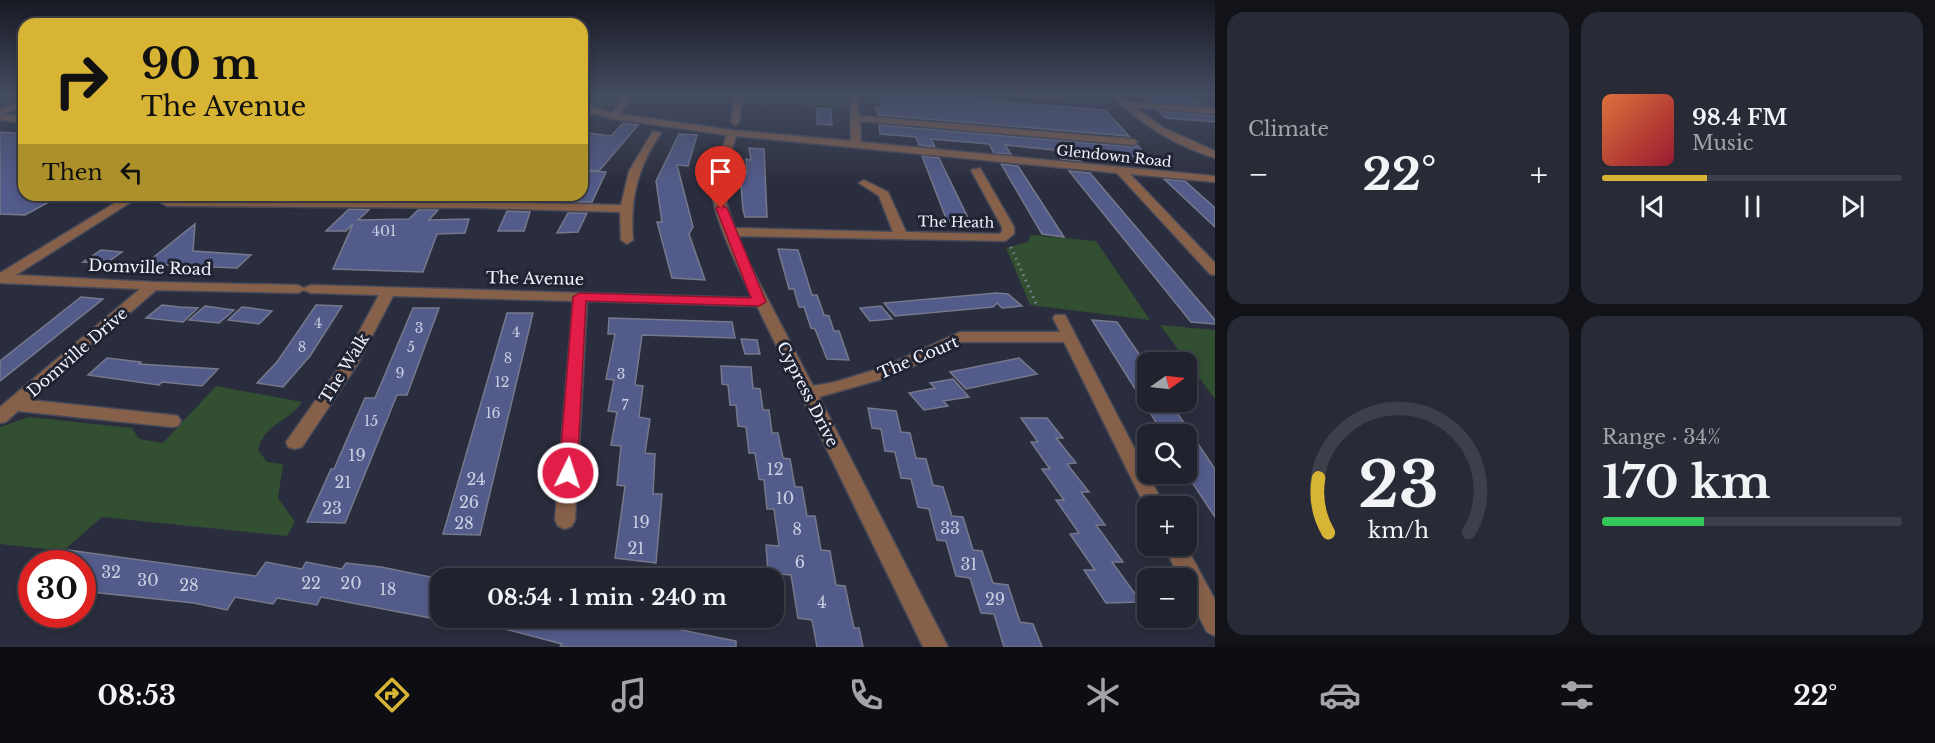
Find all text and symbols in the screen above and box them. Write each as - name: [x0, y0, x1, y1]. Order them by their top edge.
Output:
- text: 90 m: [141, 38, 259, 90]
- icon: right: [42, 42, 120, 120]
- text: The Avenue: [141, 90, 306, 123]
- text: 98.4 FM: [1692, 104, 1787, 131]
- text: Climate: [1248, 117, 1329, 141]
- text: Music: [1692, 131, 1753, 155]
- street label: Glendown Road: [1056, 141, 1173, 171]
- pin: [695, 146, 746, 208]
- text: 22°: [1363, 146, 1436, 202]
- text: −: [1248, 154, 1269, 195]
- text: +: [1530, 154, 1548, 195]
- icon: arrive: [704, 155, 737, 188]
- icon: left: [115, 156, 148, 189]
- text: Then: [42, 159, 103, 186]
- icon: previous: [1636, 190, 1669, 223]
- icon: pause: [1736, 190, 1769, 223]
- icon: next: [1836, 190, 1869, 223]
- street label: The Heath: [918, 212, 995, 232]
- house number: 401: [372, 222, 396, 240]
- street label: Domville Road: [88, 255, 212, 279]
- street label: The Avenue: [486, 267, 584, 289]
- street label: Domville Drive: [23, 303, 131, 401]
- house number: 4: [314, 314, 322, 332]
- house number: 3: [415, 319, 423, 337]
- house number: 4: [512, 323, 520, 341]
- street label: The Walk: [315, 329, 373, 407]
- street label: The Court: [875, 331, 961, 383]
- house number: 8: [298, 338, 306, 356]
- house number: 5: [407, 338, 415, 356]
- street label: Cypress Drive: [773, 338, 843, 450]
- house number: 8: [504, 349, 512, 367]
- north arrow: [1137, 352, 1197, 412]
- map controls: [1137, 352, 1197, 628]
- house number: 9: [395, 364, 405, 382]
- house number: 3: [617, 365, 625, 383]
- house number: 12: [495, 373, 509, 391]
- house number: 7: [621, 396, 629, 414]
- house number: 16: [485, 404, 501, 422]
- house number: 15: [364, 412, 378, 430]
- button: search: [1137, 424, 1197, 484]
- text: Range · 34%: [1602, 425, 1721, 449]
- position arrow: [536, 441, 600, 505]
- house number: 19: [348, 445, 366, 465]
- text: 23: [1358, 446, 1438, 524]
- text: 170 km: [1602, 454, 1770, 510]
- house number: 12: [767, 459, 784, 479]
- house number: 24: [466, 469, 486, 489]
- house number: 21: [335, 472, 352, 492]
- house number: 10: [776, 488, 794, 508]
- house number: 26: [459, 492, 479, 512]
- button: +: [1137, 496, 1197, 556]
- house number: 23: [322, 498, 342, 518]
- house number: 19: [632, 512, 650, 532]
- house number: 28: [454, 513, 474, 533]
- text: km/h: [1368, 517, 1429, 544]
- house number: 33: [940, 518, 960, 538]
- house number: 8: [792, 519, 802, 539]
- house number: 21: [628, 538, 645, 558]
- speed limit sign: 30: [18, 550, 96, 628]
- house number: 6: [795, 552, 805, 572]
- house number: 31: [961, 554, 978, 574]
- house number: 32: [101, 562, 121, 582]
- button: −: [1137, 568, 1197, 628]
- house number: 30: [137, 570, 159, 590]
- house number: 22: [301, 573, 321, 593]
- house number: 20: [340, 573, 362, 593]
- house number: 28: [179, 575, 199, 595]
- house number: 18: [380, 579, 396, 599]
- text: 08:54 · 1 min · 240 m: [487, 584, 727, 611]
- house number: 29: [985, 589, 1005, 609]
- house number: 4: [817, 592, 827, 612]
- icon: directions: [371, 674, 413, 716]
- icon: music: [608, 674, 650, 716]
- icon: phone: [845, 674, 887, 716]
- icon: climate: [1082, 674, 1124, 716]
- icon: car: [1319, 674, 1361, 716]
- icon: filters: [1556, 674, 1598, 716]
- text: 08:53: [98, 679, 176, 712]
- text: 22°: [1793, 679, 1837, 712]

